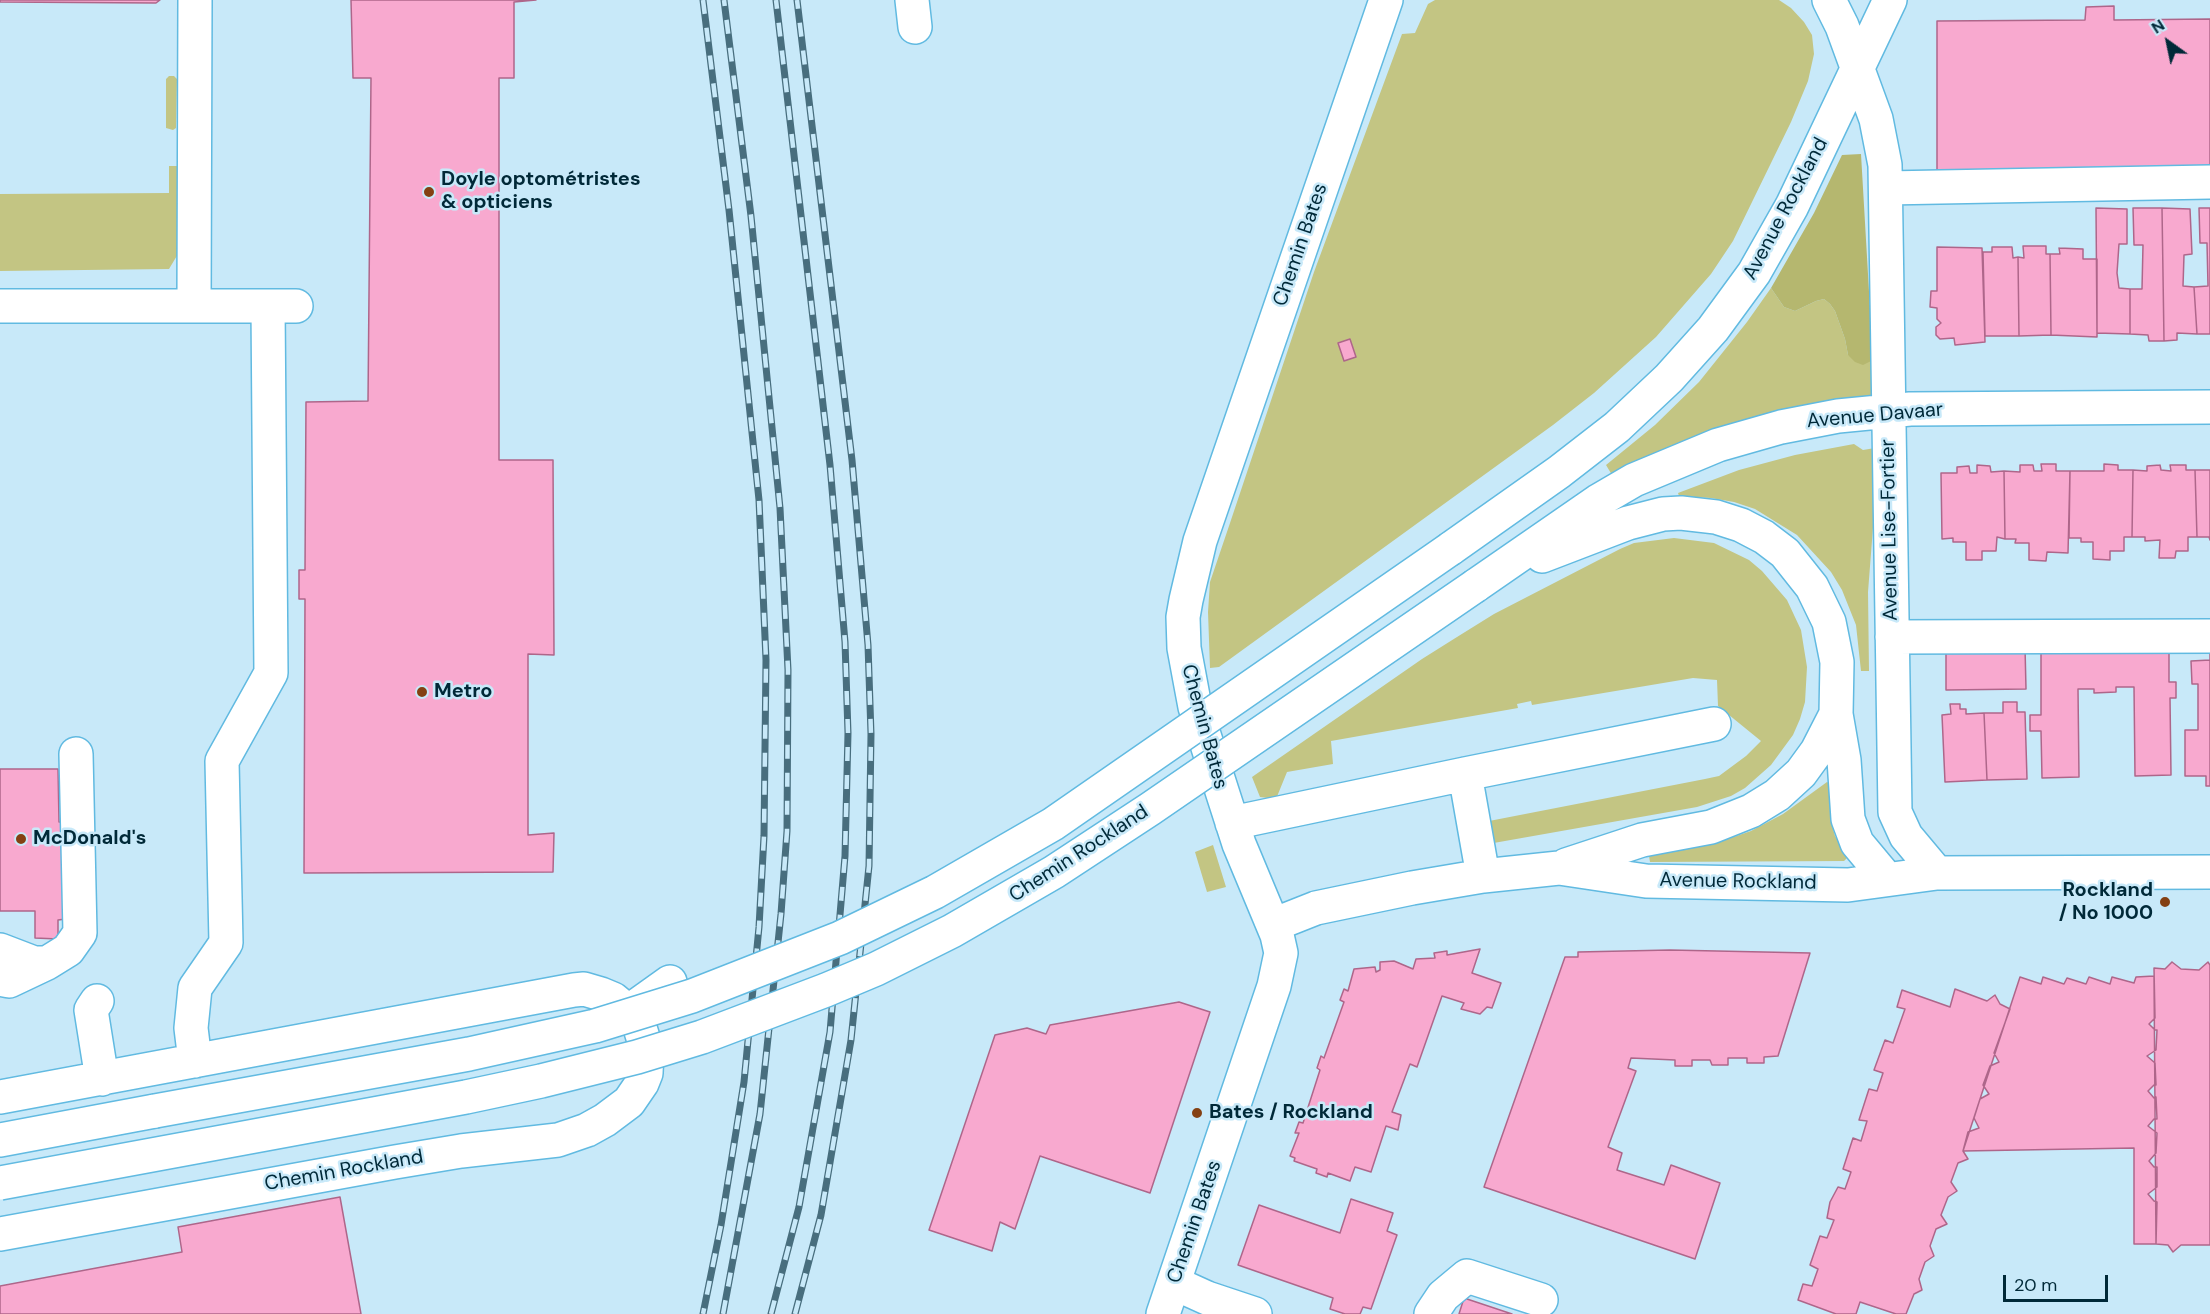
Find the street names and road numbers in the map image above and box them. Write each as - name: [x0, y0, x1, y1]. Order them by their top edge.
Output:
- street label: Avenue Rockland: [1738, 134, 1834, 284]
- street label: Chemin Bates: [1269, 180, 1333, 310]
- street label: Avenue Davaar: [1806, 398, 1944, 434]
- street label: Avenue Lise-Fortier: [1876, 439, 1904, 621]
- street label: Chemin Bates: [1176, 662, 1232, 792]
- street label: Chemin Rockland: [1005, 800, 1153, 908]
- street label: Avenue Rockland: [1659, 869, 1817, 895]
- street label: Chemin Rockland: [263, 1145, 425, 1197]
- street label: Chemin Bates: [1163, 1157, 1227, 1287]

